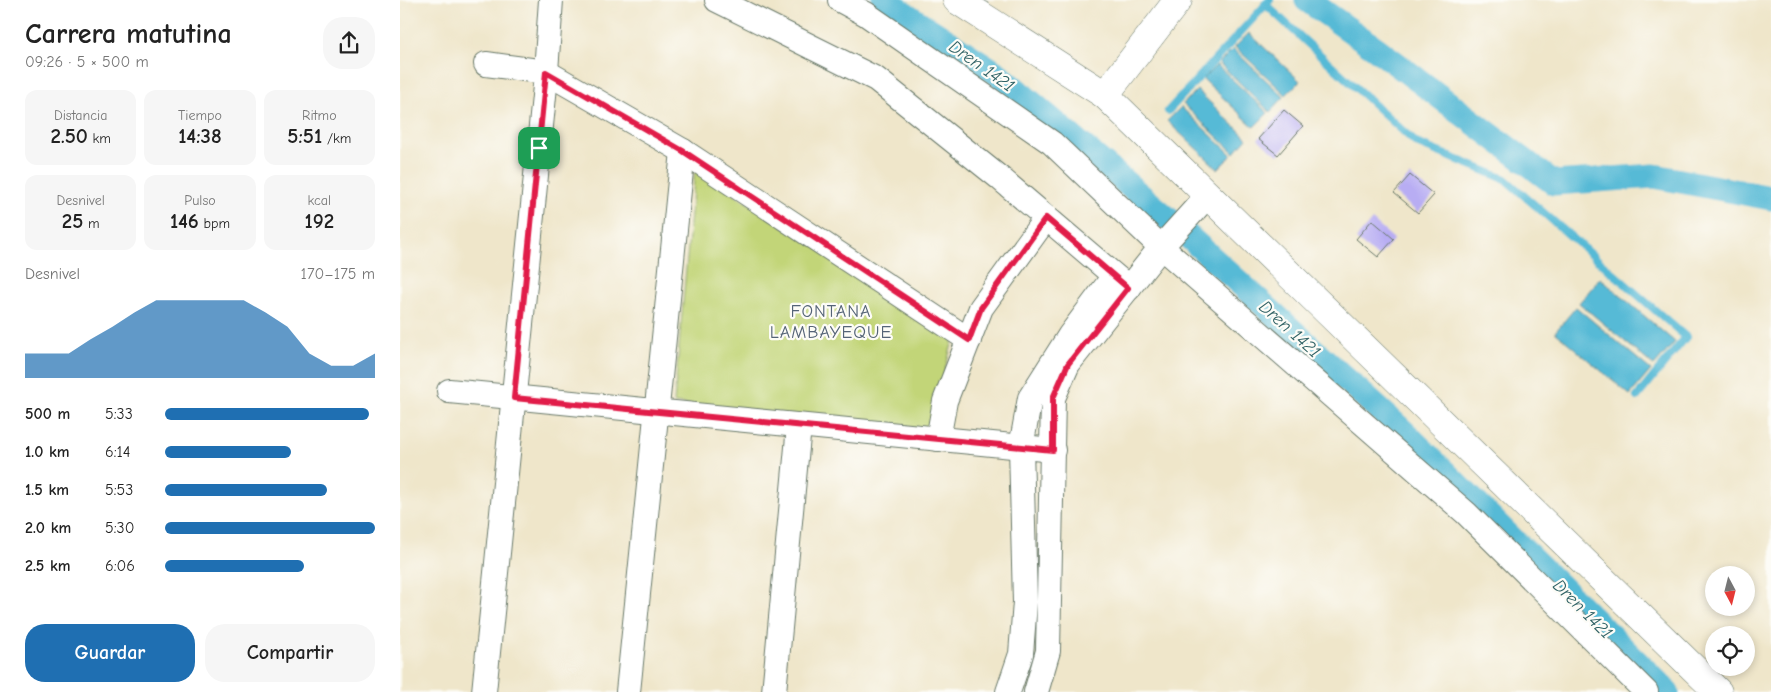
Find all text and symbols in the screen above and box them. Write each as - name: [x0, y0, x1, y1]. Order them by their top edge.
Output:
- button: share: [323, 17, 375, 69]
- text: Carrera matutina: [25, 18, 232, 50]
- water label: Dren 1421: [945, 36, 1019, 97]
- text: 09:26 · 5 × 500 m: [25, 53, 149, 71]
- text: Distancia: [54, 107, 107, 124]
- text: Tiempo: [178, 107, 222, 124]
- text: Ritmo: [302, 107, 337, 124]
- text: 2.50: [50, 124, 88, 148]
- text: 14:38: [178, 124, 222, 148]
- text: 5:51: [287, 124, 322, 148]
- pin: [518, 127, 560, 169]
- text: km: [88, 130, 111, 147]
- text: /km: [322, 130, 351, 147]
- icon: arrive: [525, 134, 553, 162]
- text: Desnivel: [57, 192, 105, 209]
- text: Pulso: [184, 192, 216, 209]
- text: kcal: [308, 192, 331, 209]
- text: 25: [62, 209, 83, 233]
- text: 146: [170, 209, 199, 233]
- text: 192: [304, 209, 334, 233]
- text: m: [83, 215, 100, 232]
- text: bpm: [199, 215, 230, 232]
- text: Desnivel: [25, 265, 80, 283]
- text: 170–175 m: [301, 265, 375, 283]
- water label: Dren 1421: [1255, 296, 1325, 362]
- district label: FONTANA LAMBAYEQUE: [770, 301, 892, 343]
- text: 500 m: [25, 405, 70, 423]
- text: 5:33: [105, 405, 133, 423]
- text: 1.0 km: [25, 443, 70, 461]
- text: 6:14: [105, 443, 131, 461]
- text: 1.5 km: [25, 481, 69, 499]
- text: 5:53: [105, 481, 133, 499]
- text: 2.0 km: [25, 519, 71, 537]
- text: 5:30: [105, 519, 134, 537]
- text: 2.5 km: [25, 557, 71, 575]
- text: 6:06: [105, 557, 135, 575]
- north arrow: [1705, 566, 1755, 616]
- map controls: [1705, 566, 1755, 676]
- water label: Dren 1421: [1549, 575, 1617, 643]
- button: Guardar: [25, 624, 195, 682]
- button: Compartir: [205, 624, 375, 682]
- button: locate: [1705, 626, 1755, 676]

